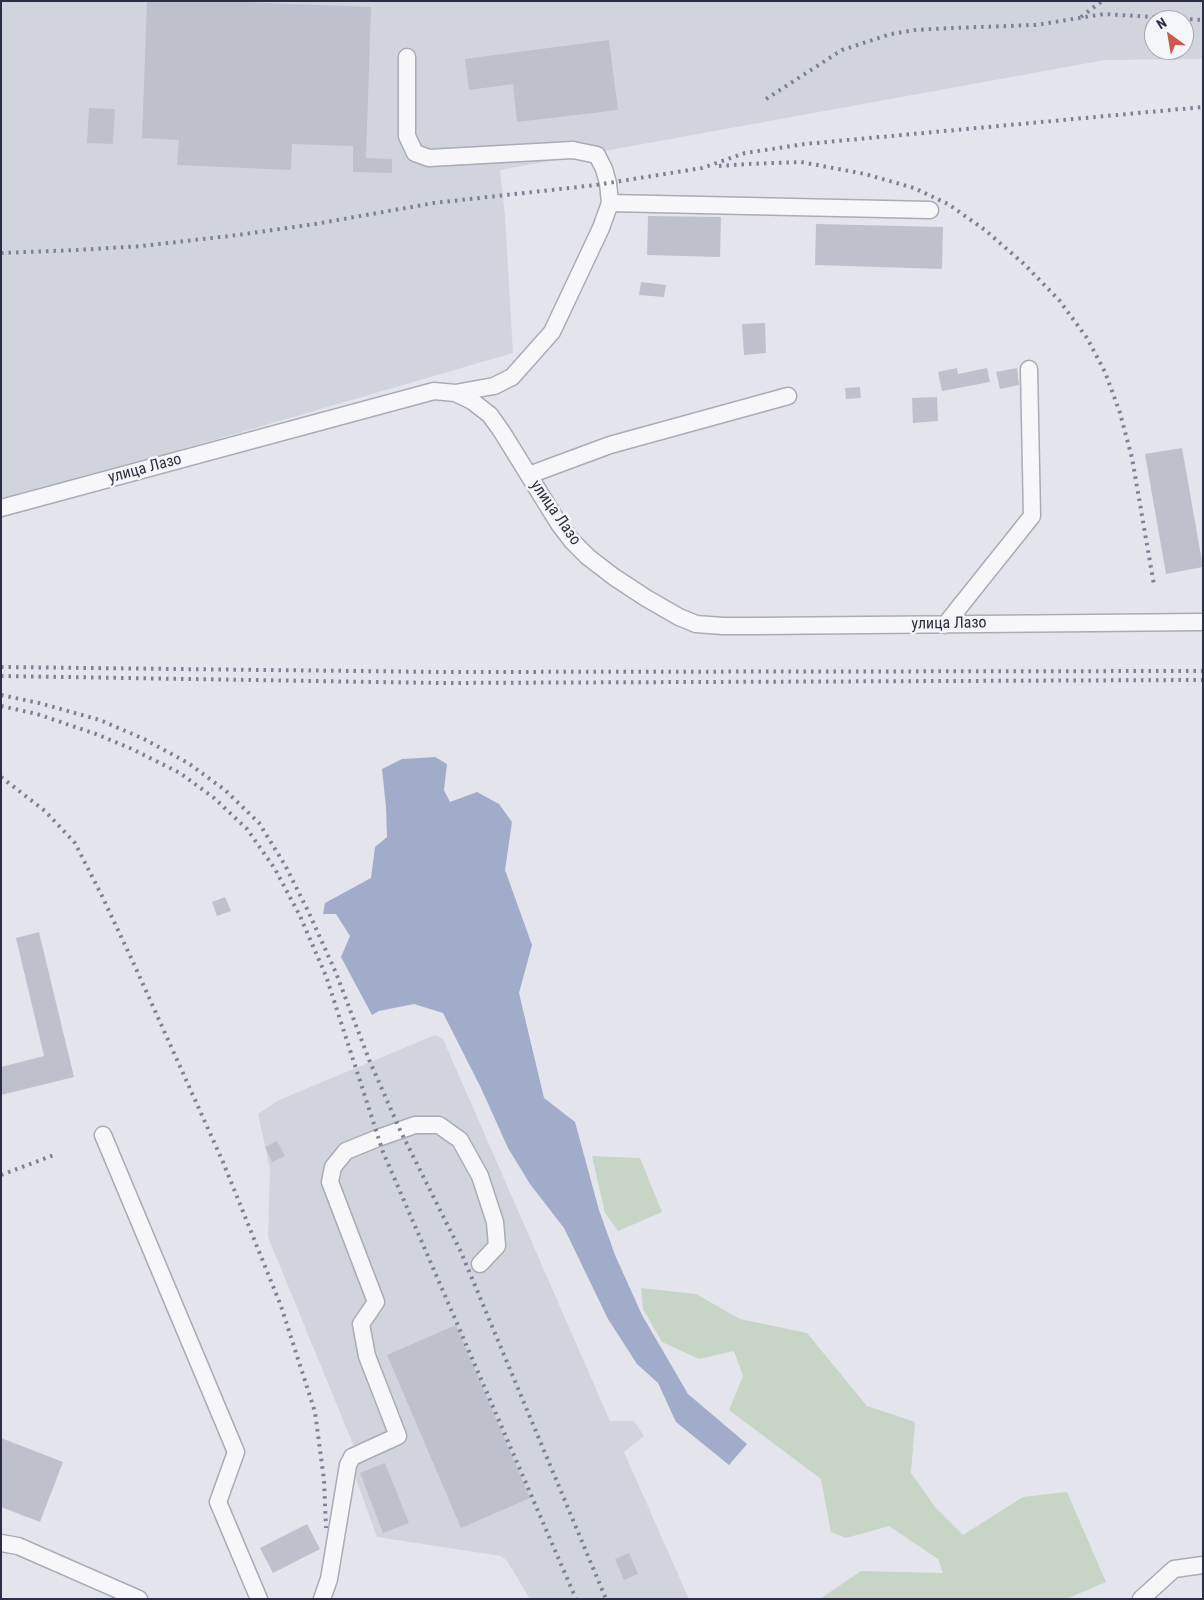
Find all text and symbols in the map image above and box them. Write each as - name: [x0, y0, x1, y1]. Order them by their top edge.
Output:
- north arrow: [1144, 10, 1194, 60]
- text: N: [1154, 14, 1169, 32]
- street label: улица Лазо: [106, 450, 184, 488]
- street label: улица Лазо: [526, 477, 584, 549]
- street label: улица Лазо: [911, 614, 987, 634]

